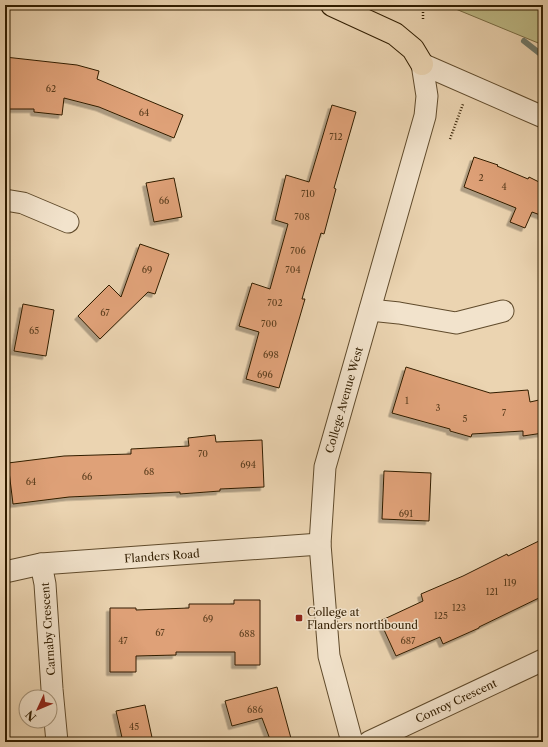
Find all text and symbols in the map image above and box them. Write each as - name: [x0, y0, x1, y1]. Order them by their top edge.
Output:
- house number: 62: [46, 83, 56, 94]
- house number: 64: [139, 107, 149, 118]
- house number: 712: [329, 131, 343, 142]
- house number: 2: [478, 172, 484, 183]
- house number: 4: [501, 181, 507, 192]
- house number: 710: [301, 188, 315, 199]
- house number: 66: [159, 195, 169, 206]
- house number: 708: [294, 211, 310, 222]
- house number: 706: [290, 245, 306, 256]
- house number: 69: [142, 264, 152, 275]
- house number: 704: [285, 264, 301, 275]
- house number: 702: [267, 297, 283, 308]
- house number: 67: [100, 307, 110, 318]
- house number: 700: [261, 318, 277, 329]
- house number: 65: [29, 325, 39, 336]
- street label: College Avenue West: [322, 345, 366, 455]
- house number: 698: [263, 349, 279, 360]
- house number: 696: [257, 369, 273, 380]
- house number: 1: [405, 395, 409, 406]
- house number: 3: [436, 402, 441, 413]
- house number: 7: [502, 407, 507, 418]
- house number: 5: [463, 413, 468, 424]
- house number: 70: [198, 448, 208, 459]
- house number: 694: [240, 459, 256, 470]
- house number: 68: [144, 466, 154, 477]
- house number: 66: [82, 471, 92, 482]
- house number: 64: [26, 476, 36, 487]
- house number: 691: [399, 508, 413, 519]
- street label: Flanders Road: [124, 546, 200, 566]
- house number: 119: [504, 577, 516, 588]
- street label: Carnaby Crescent: [38, 582, 58, 676]
- house number: 121: [486, 586, 499, 597]
- house number: 123: [452, 602, 466, 613]
- place label: College at Flanders northbound: [307, 605, 418, 632]
- house number: 125: [434, 610, 448, 621]
- house number: 69: [203, 613, 213, 624]
- marker: College at Flanders northbound: [294, 613, 304, 623]
- house number: 67: [155, 627, 165, 638]
- house number: 688: [239, 628, 255, 639]
- house number: 47: [118, 635, 128, 646]
- house number: 687: [400, 635, 416, 646]
- street label: Conroy Crescent: [413, 676, 499, 726]
- north arrow: [18, 689, 58, 729]
- house number: 686: [247, 704, 263, 715]
- text: N: [22, 707, 39, 724]
- house number: 45: [129, 721, 139, 732]

